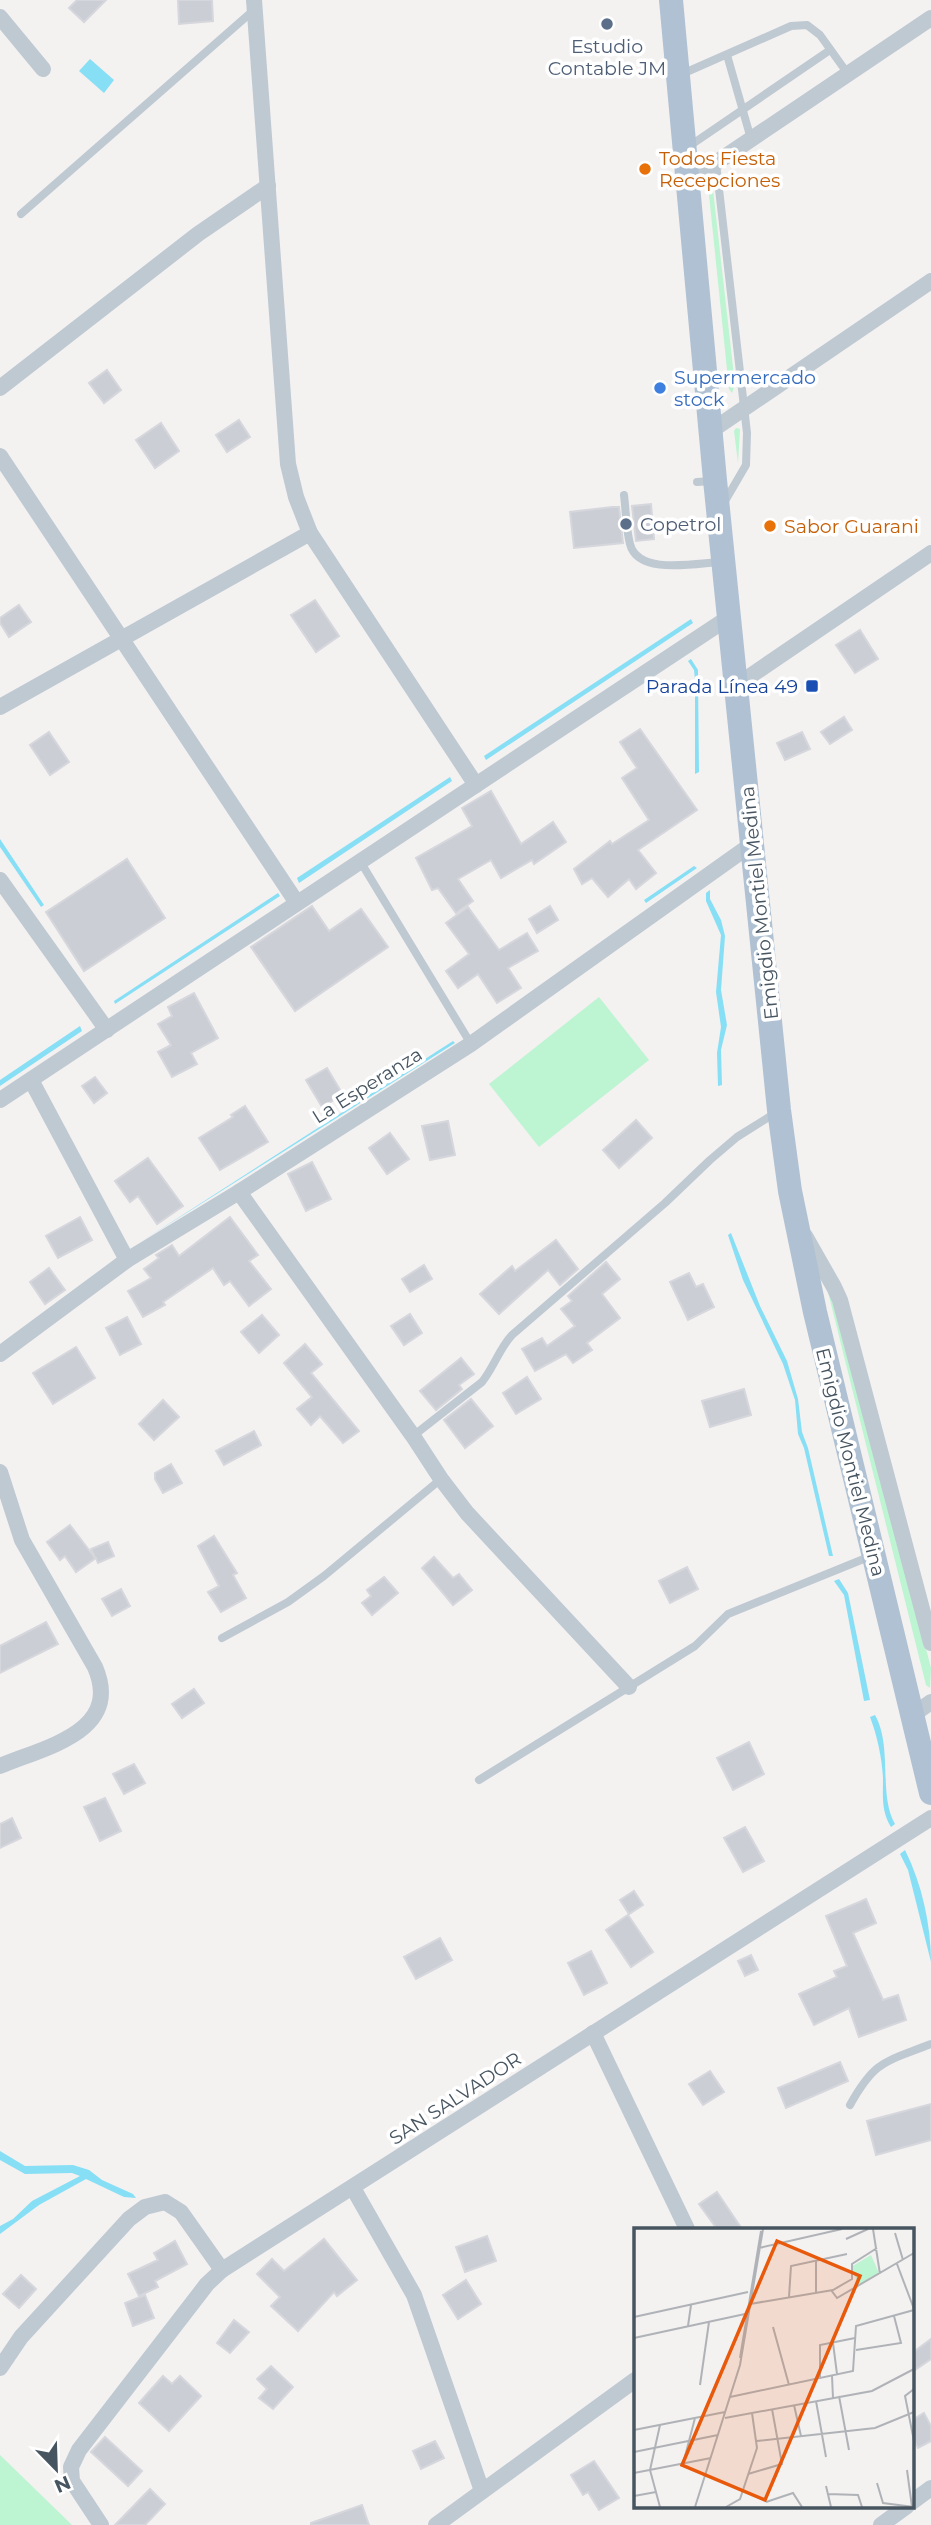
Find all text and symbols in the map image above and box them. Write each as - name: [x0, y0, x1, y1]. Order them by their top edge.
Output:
- marker: Estudio Contable JM: [599, 16, 615, 32]
- place label: Estudio Contable JM: [548, 35, 666, 80]
- place label: Todos Fiesta Recepciones: [659, 147, 780, 192]
- marker: Todos Fiesta Recepciones: [637, 161, 653, 177]
- place label: Supermercado stock: [674, 366, 816, 411]
- marker: Supermercado stock: [652, 380, 668, 396]
- place label: Copetrol: [640, 513, 721, 536]
- place label: Sabor Guarani: [784, 515, 919, 538]
- marker: Copetrol: [618, 516, 634, 532]
- marker: Sabor Guarani: [762, 518, 778, 534]
- place label: Parada Línea 49: [646, 675, 798, 698]
- marker: Parada Línea 49: [804, 678, 820, 694]
- street label: Emigdio Montiel Medina: [736, 785, 783, 1021]
- street label: La Esperanza: [308, 1042, 427, 1128]
- street label: Emigdio Montiel Medina: [811, 1345, 890, 1579]
- street label: SAN SALVADOR: [385, 2047, 526, 2150]
- inset map: [634, 2228, 914, 2508]
- north arrow: [21, 2434, 91, 2504]
- text: N: [51, 2471, 74, 2498]

